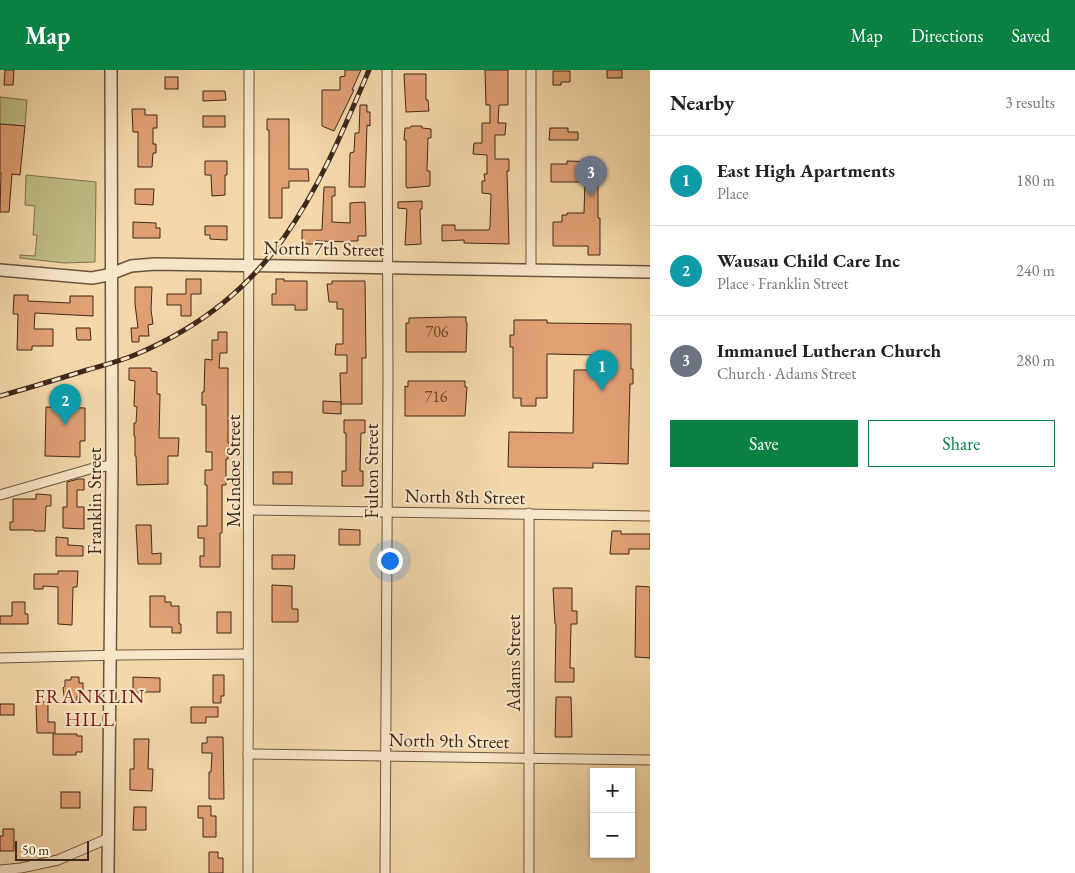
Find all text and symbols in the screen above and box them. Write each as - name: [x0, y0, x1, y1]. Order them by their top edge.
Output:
- text: Map: [25, 20, 70, 51]
- text: Map: [851, 24, 883, 47]
- text: Directions: [911, 24, 983, 47]
- text: Saved: [1011, 24, 1050, 47]
- text: Nearby: [670, 89, 734, 116]
- text: 3 results: [1005, 92, 1055, 113]
- pin: 3: [575, 156, 607, 197]
- text: East High Apartments: [717, 158, 895, 183]
- text: 1: [682, 170, 690, 191]
- text: 180 m: [1016, 170, 1055, 191]
- text: Place: [717, 183, 749, 204]
- street label: North 7th Street: [263, 235, 385, 262]
- text: Wausau Child Care Inc: [717, 248, 900, 273]
- text: 2: [682, 260, 690, 281]
- text: 240 m: [1016, 260, 1055, 281]
- text: Place · Franklin Street: [717, 273, 849, 294]
- house number: 706: [425, 321, 449, 342]
- text: Immanuel Lutheran Church: [717, 338, 941, 363]
- pin: 1: [586, 350, 618, 391]
- text: 3: [682, 350, 690, 371]
- text: 280 m: [1016, 350, 1055, 371]
- text: Church · Adams Street: [717, 363, 856, 384]
- pin: 2: [49, 384, 81, 425]
- house number: 716: [424, 386, 448, 407]
- street label: McIndoe Street: [221, 414, 246, 527]
- button: Save: [670, 420, 858, 467]
- button: Share: [868, 420, 1055, 467]
- street label: Fulton Street: [359, 423, 384, 519]
- street label: Franklin Street: [82, 447, 107, 555]
- street label: North 8th Street: [404, 483, 526, 510]
- your location: [377, 548, 403, 574]
- street label: Adams Street: [501, 615, 526, 712]
- district label: FRANKLIN HILL: [35, 683, 145, 732]
- street label: North 9th Street: [388, 727, 510, 754]
- map controls: [590, 768, 635, 858]
- button: +: [590, 768, 635, 813]
- button: −: [590, 813, 635, 858]
- scale bar: [15, 838, 89, 861]
- text: 50 m: [22, 841, 49, 859]

